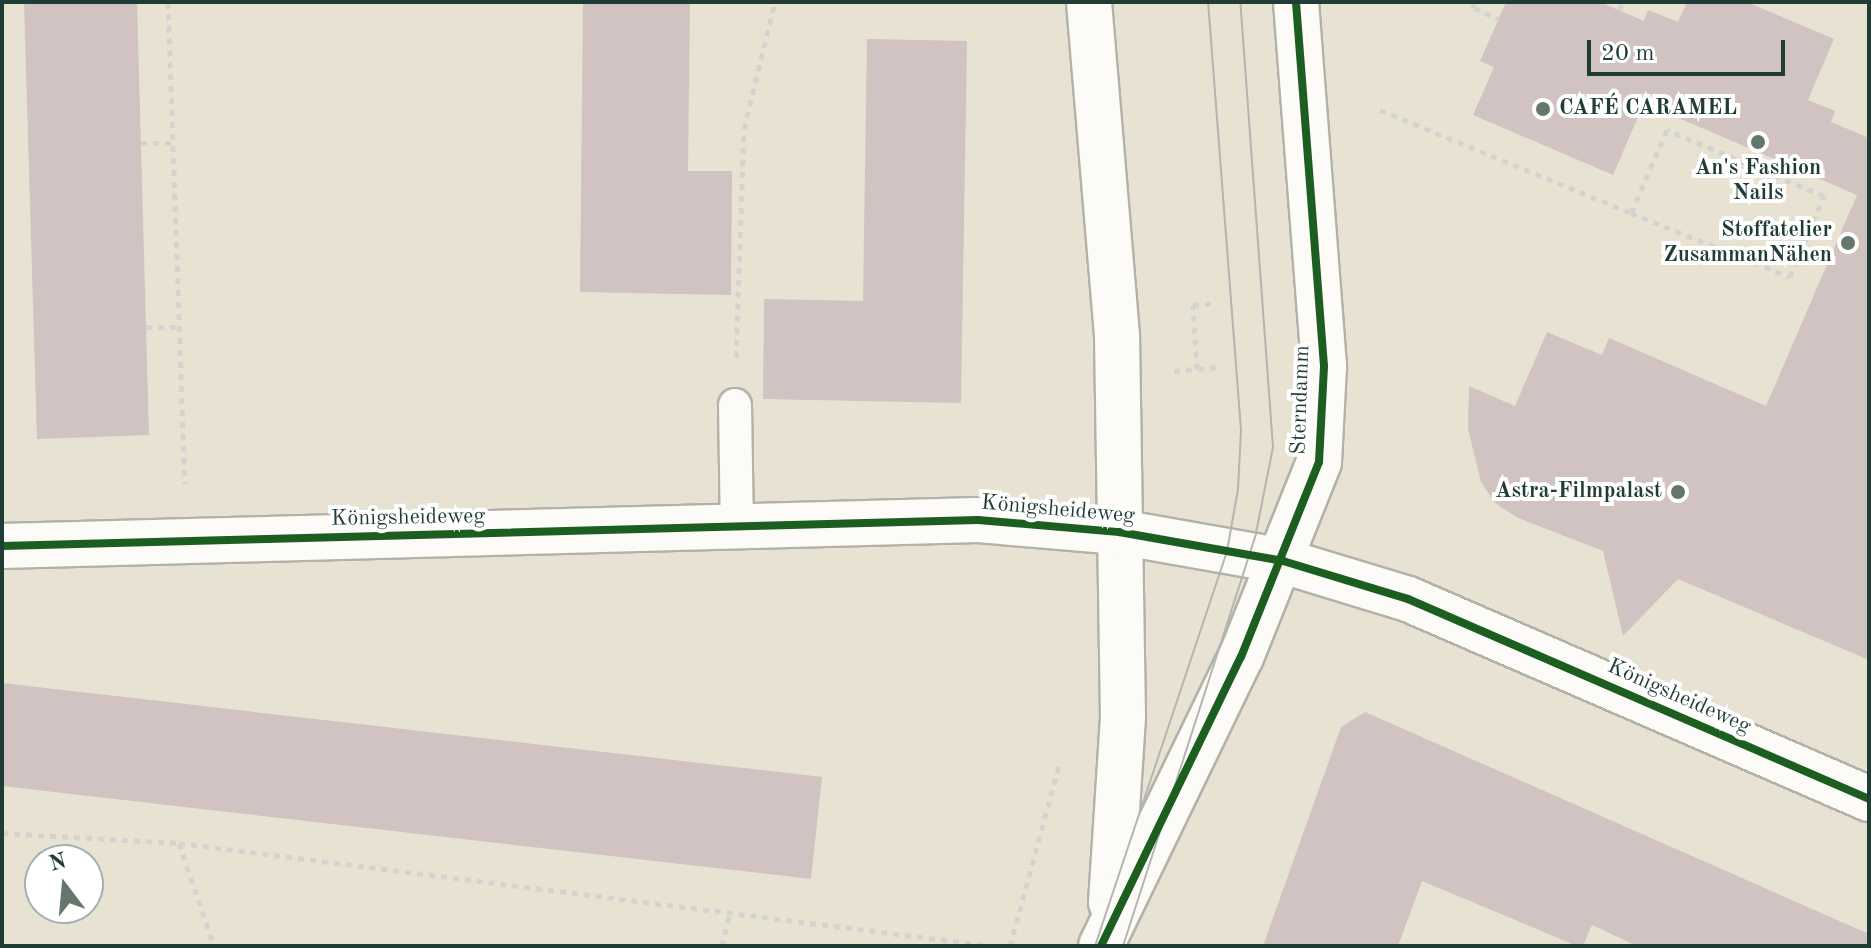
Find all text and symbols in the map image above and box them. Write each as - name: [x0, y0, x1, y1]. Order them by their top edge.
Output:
- scale bar: [1591, 24, 1789, 74]
- text: 20 m: [1601, 42, 1655, 66]
- place label: CAFÉ CARAMEL: [1559, 96, 1737, 122]
- marker: CAFÉ CARAMEL: [1534, 100, 1552, 118]
- marker: An's Fashion Nails: [1749, 133, 1767, 151]
- place label: An's Fashion Nails: [1695, 155, 1821, 206]
- place label: Stoffatelier ZusammanNähen: [1663, 217, 1832, 268]
- marker: Stoffatelier ZusammanNähen: [1839, 234, 1857, 252]
- street label: Sterndamm: [1286, 345, 1316, 455]
- place label: Astra-Filmpalast: [1495, 479, 1662, 505]
- marker: Astra-Filmpalast: [1669, 483, 1687, 501]
- street label: Königsheideweg: [980, 490, 1136, 530]
- street label: Königsheideweg: [331, 503, 485, 533]
- street label: Königsheideweg: [1603, 654, 1755, 740]
- north arrow: [24, 844, 104, 924]
- text: N: [47, 850, 69, 876]

